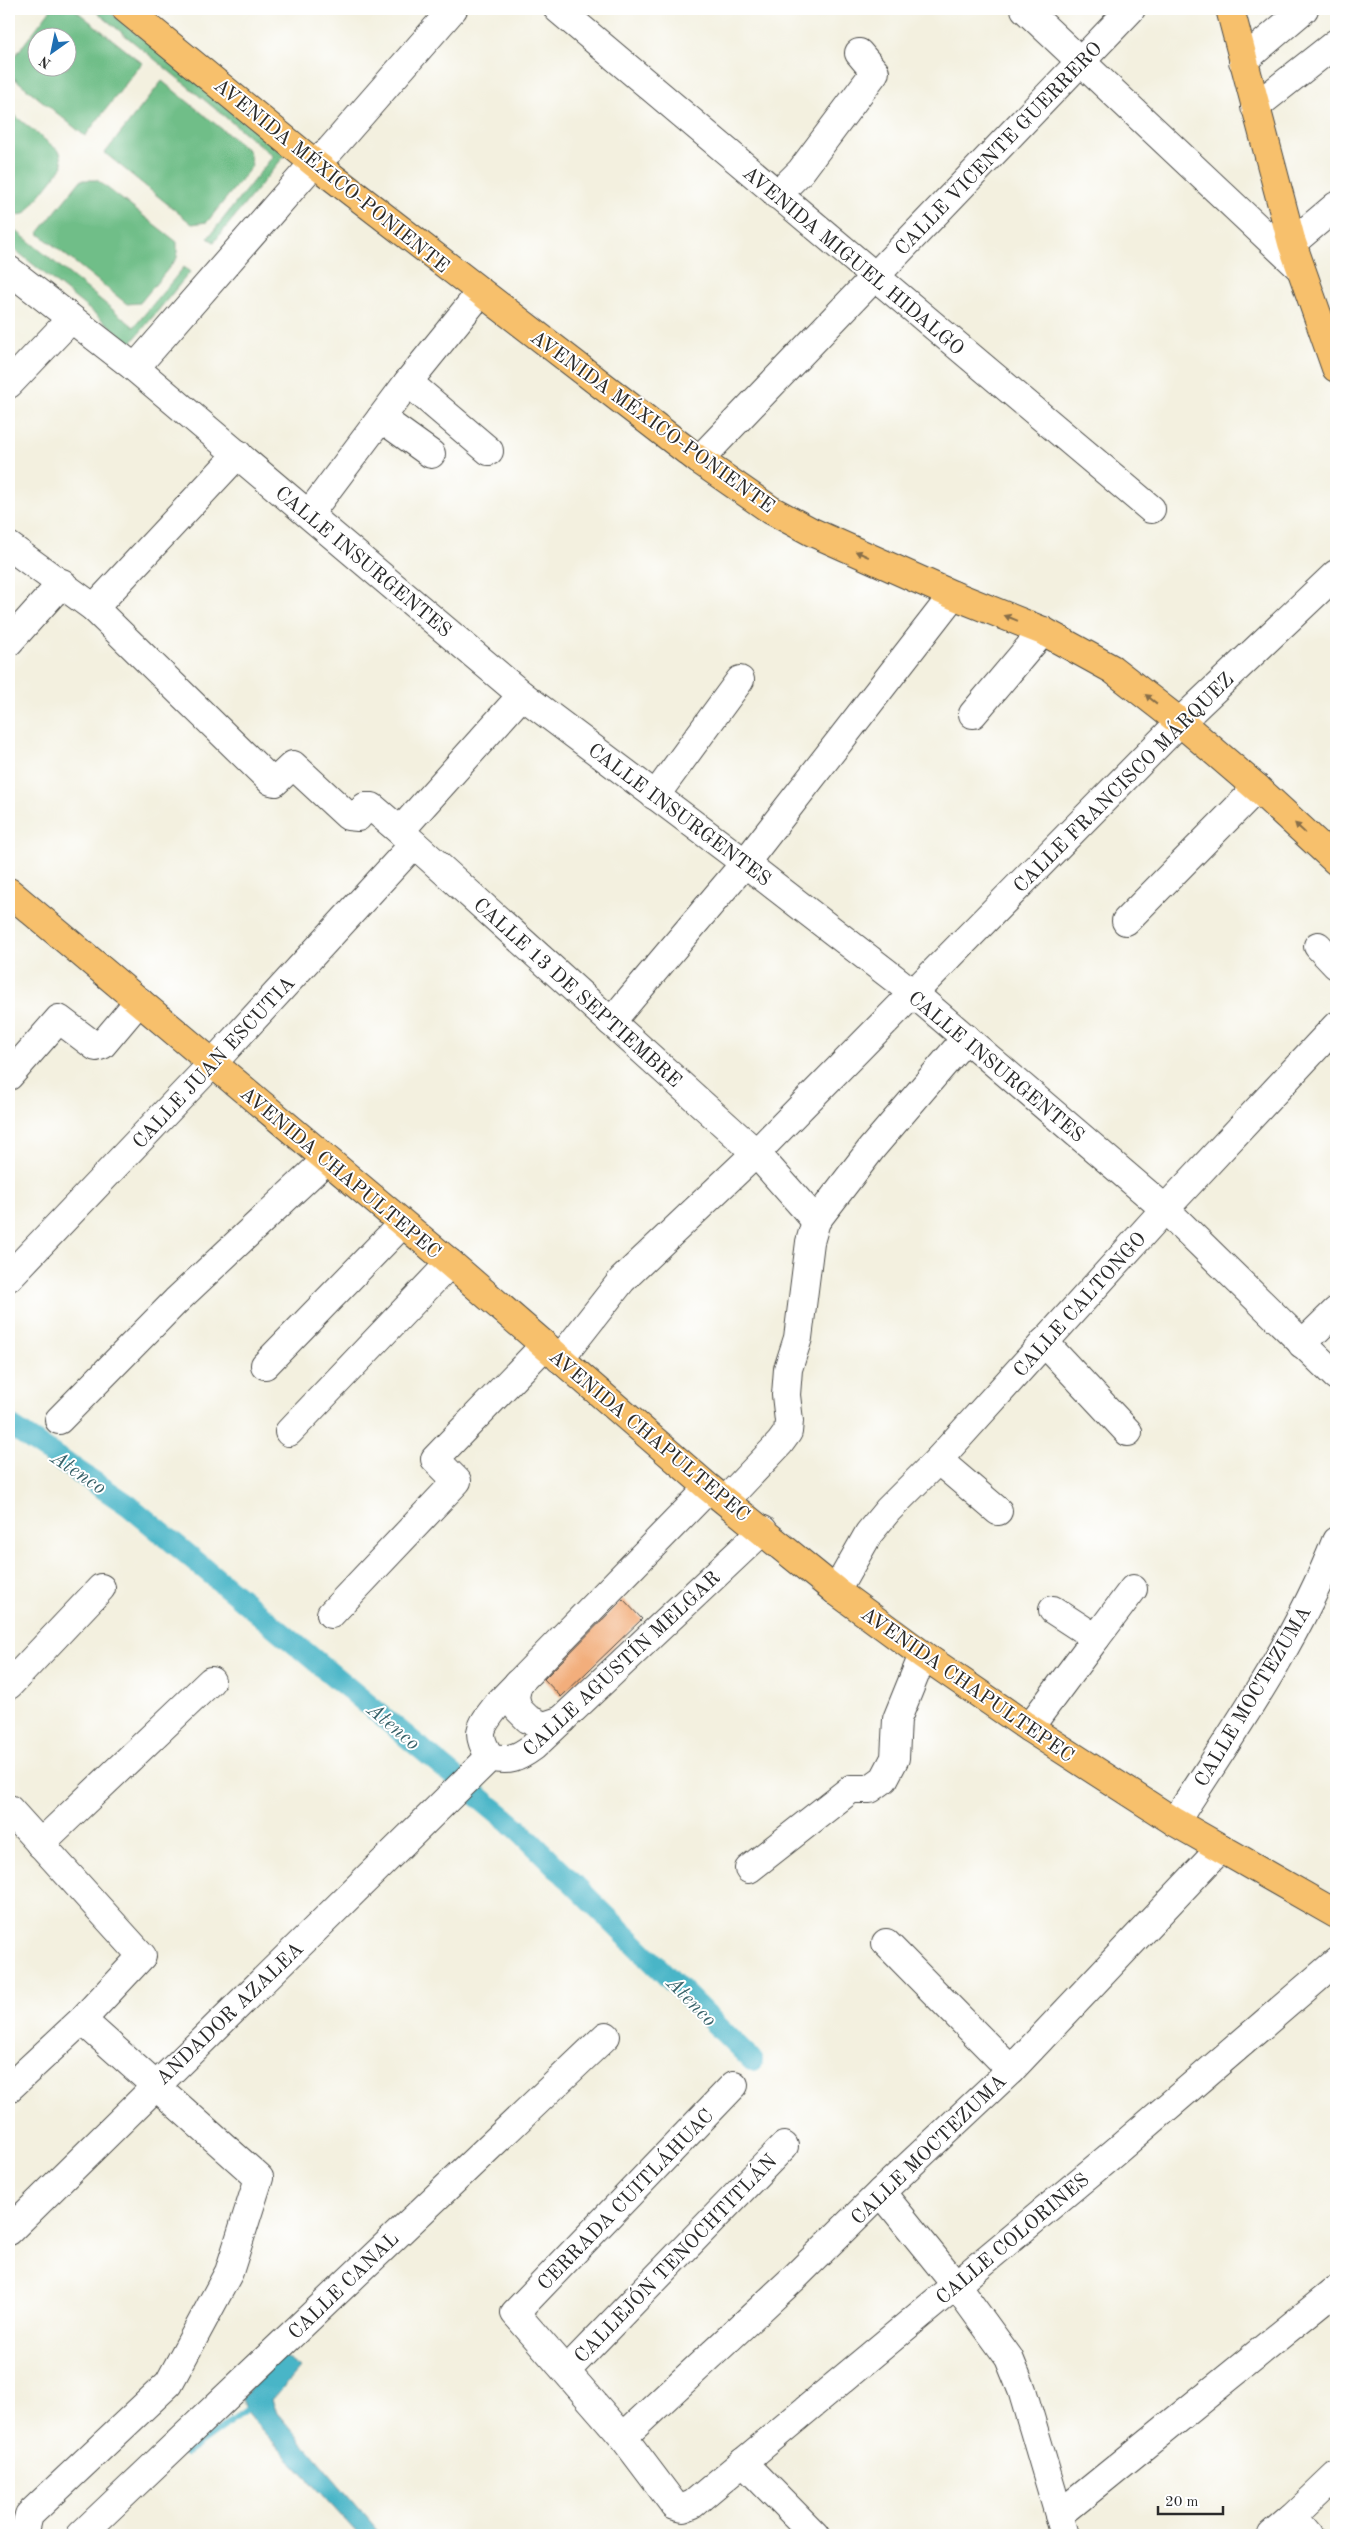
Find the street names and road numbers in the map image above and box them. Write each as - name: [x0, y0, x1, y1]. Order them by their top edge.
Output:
- street label: CALLE VICENTE GUERRERO: [892, 39, 1107, 260]
- street label: AVENIDA MÉXICO-PONIENTE: [209, 73, 454, 278]
- street label: AVENIDA MIGUEL HIDALGO: [738, 163, 967, 360]
- street label: AVENIDA MÉXICO-PONIENTE: [526, 325, 779, 518]
- street label: CALLE INSURGENTES: [271, 483, 455, 642]
- street label: CALLE FRANCISCO MÁRQUEZ: [1009, 668, 1238, 897]
- street label: CALLE INSURGENTES: [584, 740, 774, 891]
- street label: CALLE 13 DE SEPTIEMBRE: [469, 895, 684, 1092]
- street label: CALLE JUAN ESCUTIA: [130, 973, 299, 1153]
- street label: CALLE INSURGENTES: [904, 988, 1088, 1147]
- street label: AVENIDA CHAPULTEPEC: [236, 1084, 444, 1263]
- street label: CALLE CALTONGO: [1011, 1229, 1150, 1382]
- street label: AVENIDA CHAPULTEPEC: [545, 1347, 753, 1526]
- street label: CALLE AGUSTÍN MELGAR: [518, 1566, 725, 1761]
- street label: CALLE MOCTEZUMA: [1192, 1603, 1316, 1791]
- street label: AVENIDA CHAPULTEPEC: [857, 1604, 1077, 1767]
- street label: ANDADOR AZALEA: [153, 1939, 308, 2090]
- street label: CALLE MOCTEZUMA: [848, 2071, 1011, 2229]
- street label: CERRADA CUITLÁHUAC: [533, 2104, 718, 2295]
- street label: CALLEJÓN TENOCHTITLÁN: [569, 2149, 781, 2367]
- street label: CALLE COLORINES: [933, 2170, 1093, 2309]
- street label: CALLE CANAL: [285, 2229, 403, 2344]

